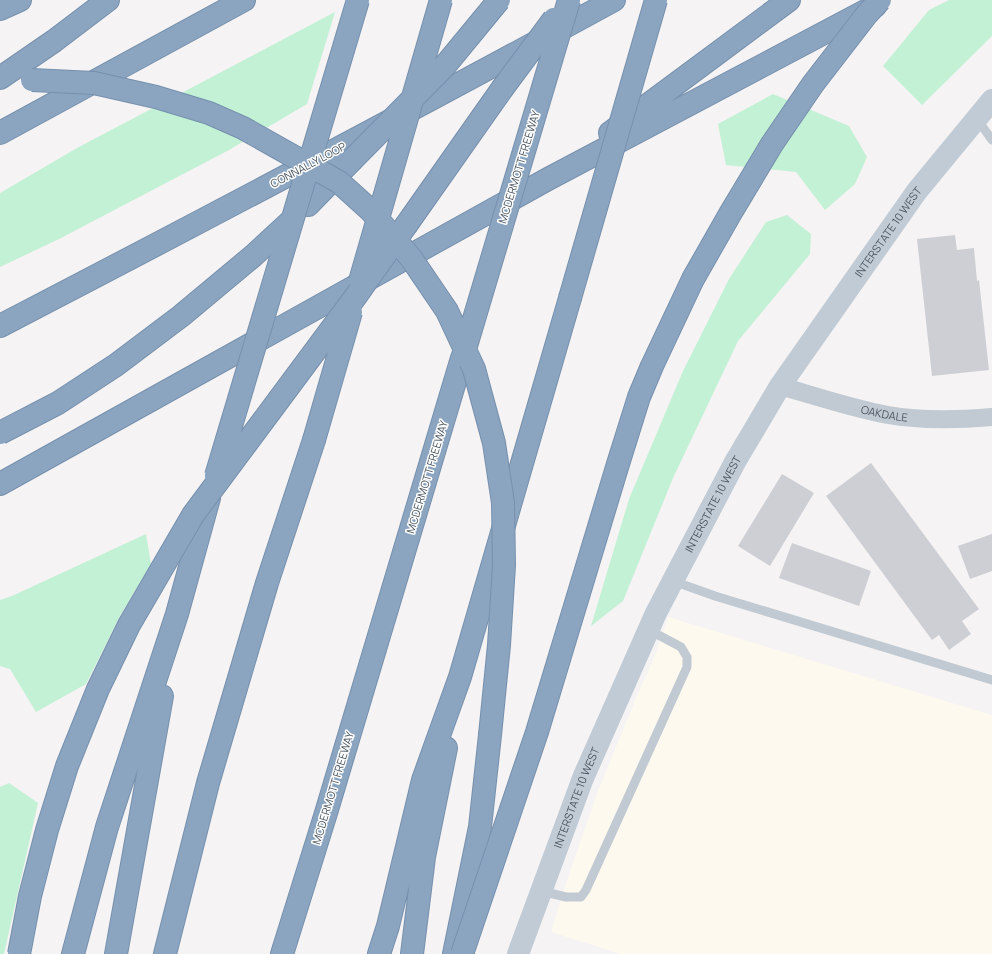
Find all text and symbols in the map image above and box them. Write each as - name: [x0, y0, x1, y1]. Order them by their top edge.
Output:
- street label: MCDERMOTT FREEWAY: [494, 108, 543, 225]
- street label: CONNALLY LOOP: [267, 138, 349, 191]
- street label: INTERSTATE 10 WEST: [851, 183, 925, 280]
- street label: OAKDALE: [859, 401, 908, 425]
- street label: MCDERMOTT FREEWAY: [402, 418, 451, 535]
- street label: INTERSTATE 10 WEST: [681, 452, 744, 555]
- street label: MCDERMOTT FREEWAY: [308, 729, 357, 846]
- street label: INTERSTATE 10 WEST: [550, 744, 603, 850]

